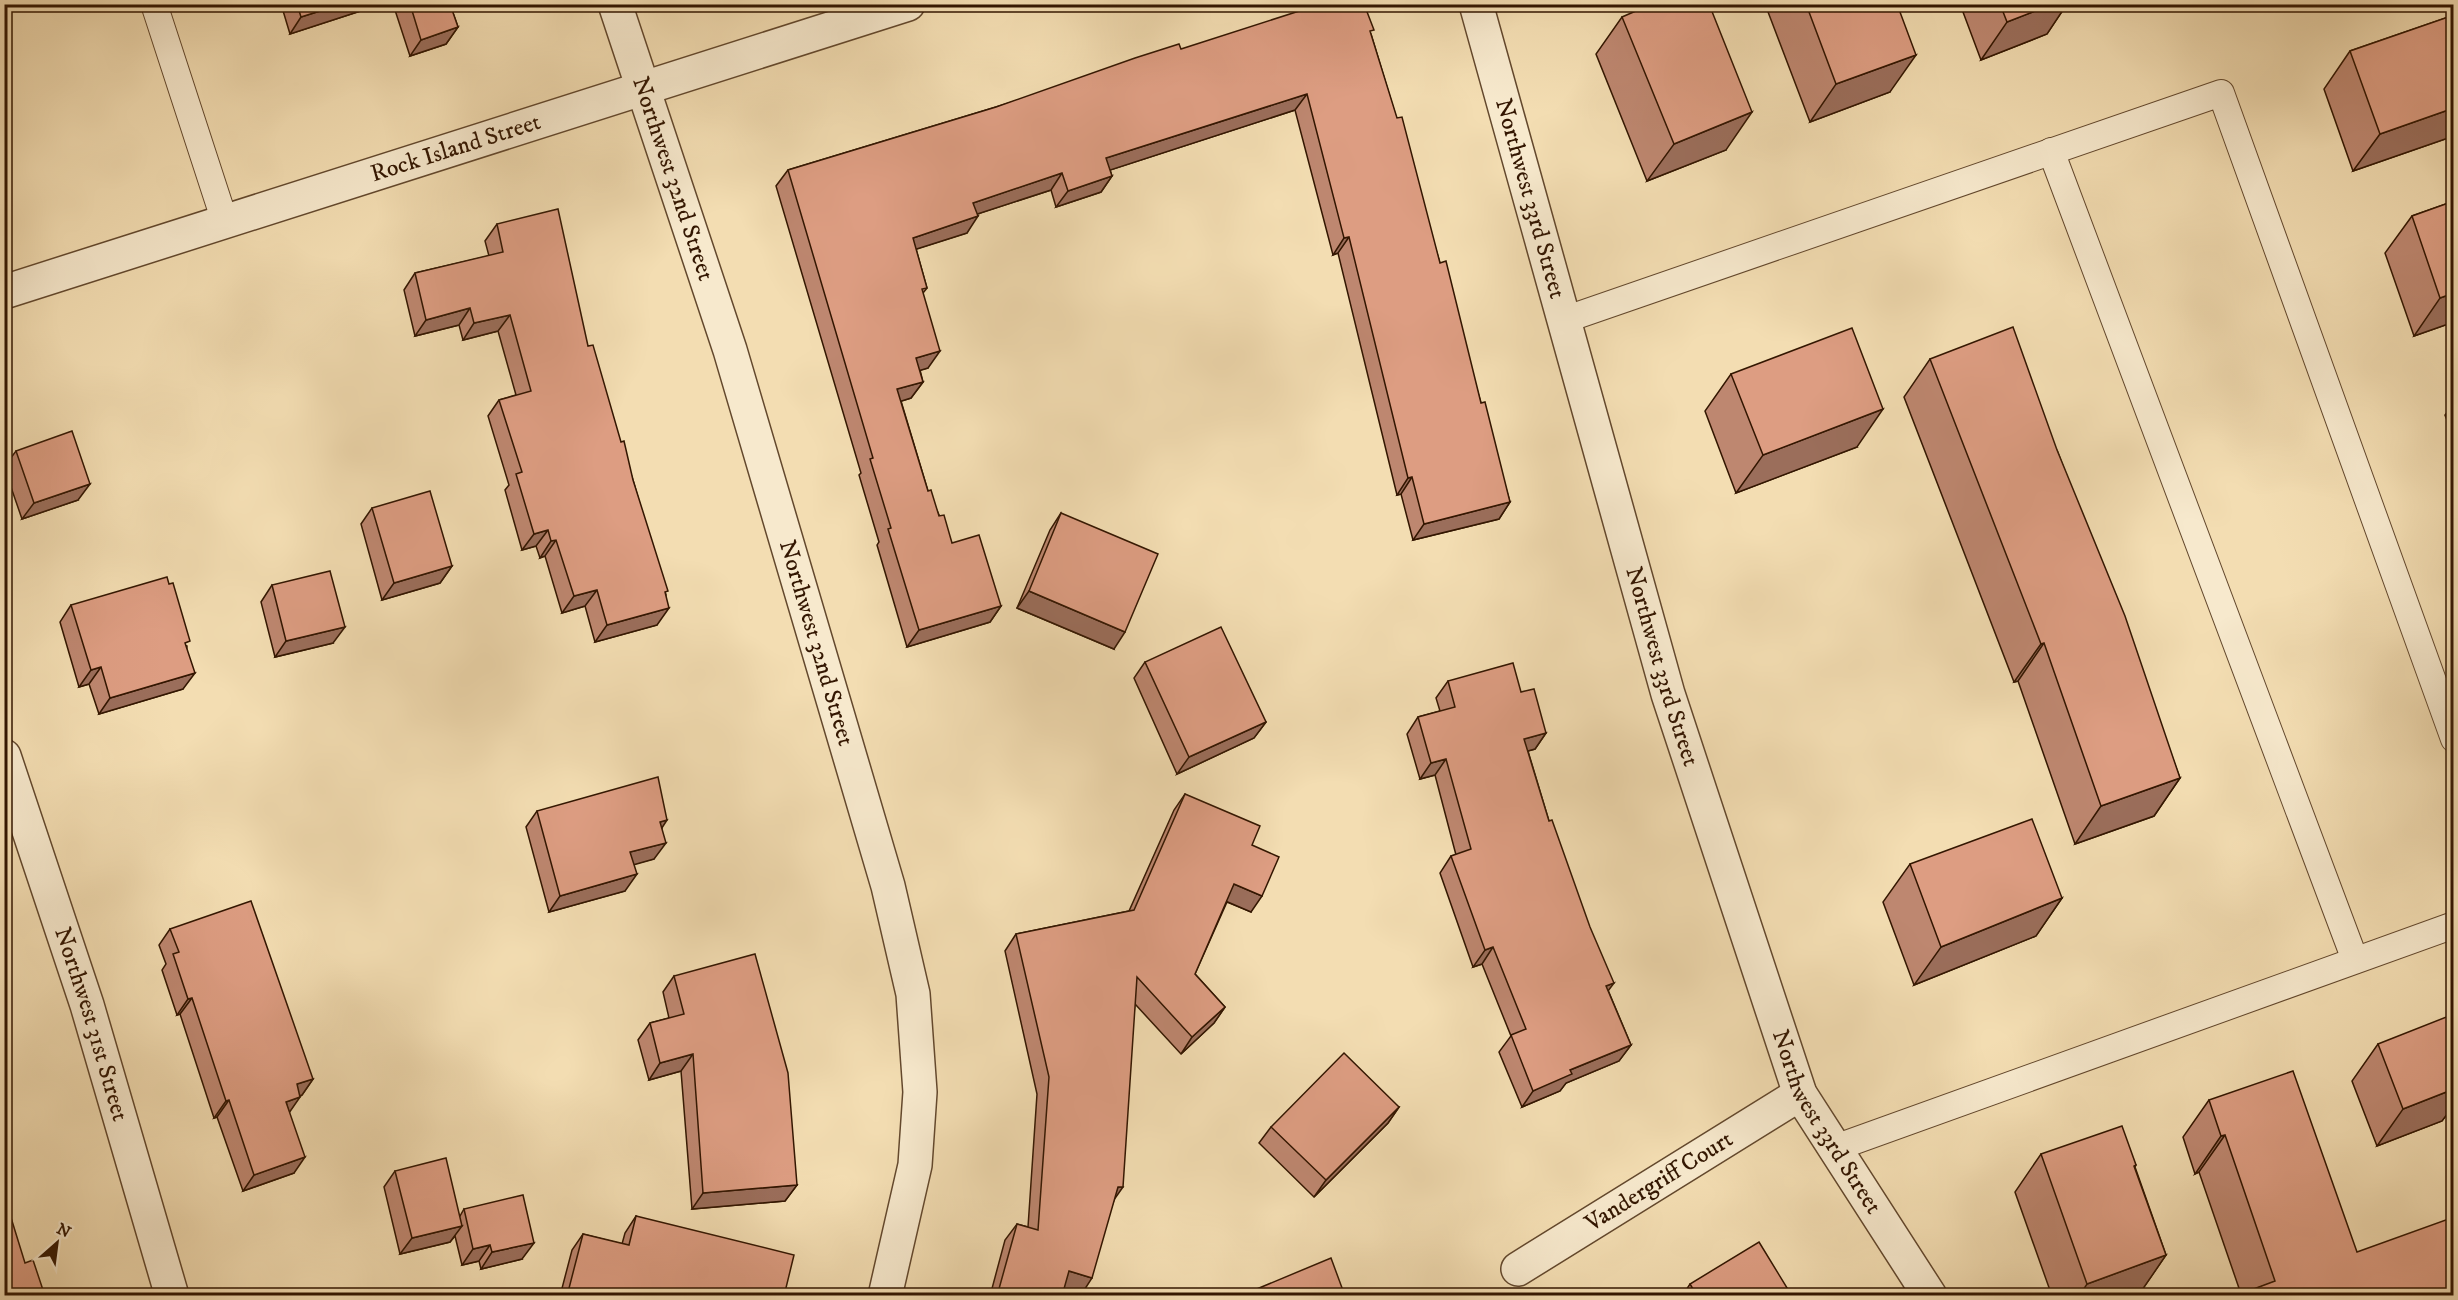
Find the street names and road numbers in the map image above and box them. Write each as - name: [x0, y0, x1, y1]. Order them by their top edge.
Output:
- street label: Northwest 32nd Street: [625, 73, 721, 285]
- street label: Northwest 33rd Street: [1488, 95, 1572, 302]
- street label: Rock Island Street: [367, 107, 545, 189]
- street label: Northwest 32nd Street: [772, 536, 861, 750]
- street label: Northwest 33rd Street: [1618, 563, 1706, 770]
- street label: Northwest 31st Street: [47, 923, 135, 1125]
- street label: Northwest 33rd Street: [1765, 1026, 1888, 1220]
- street label: Vandergriff Court: [1579, 1124, 1739, 1239]

